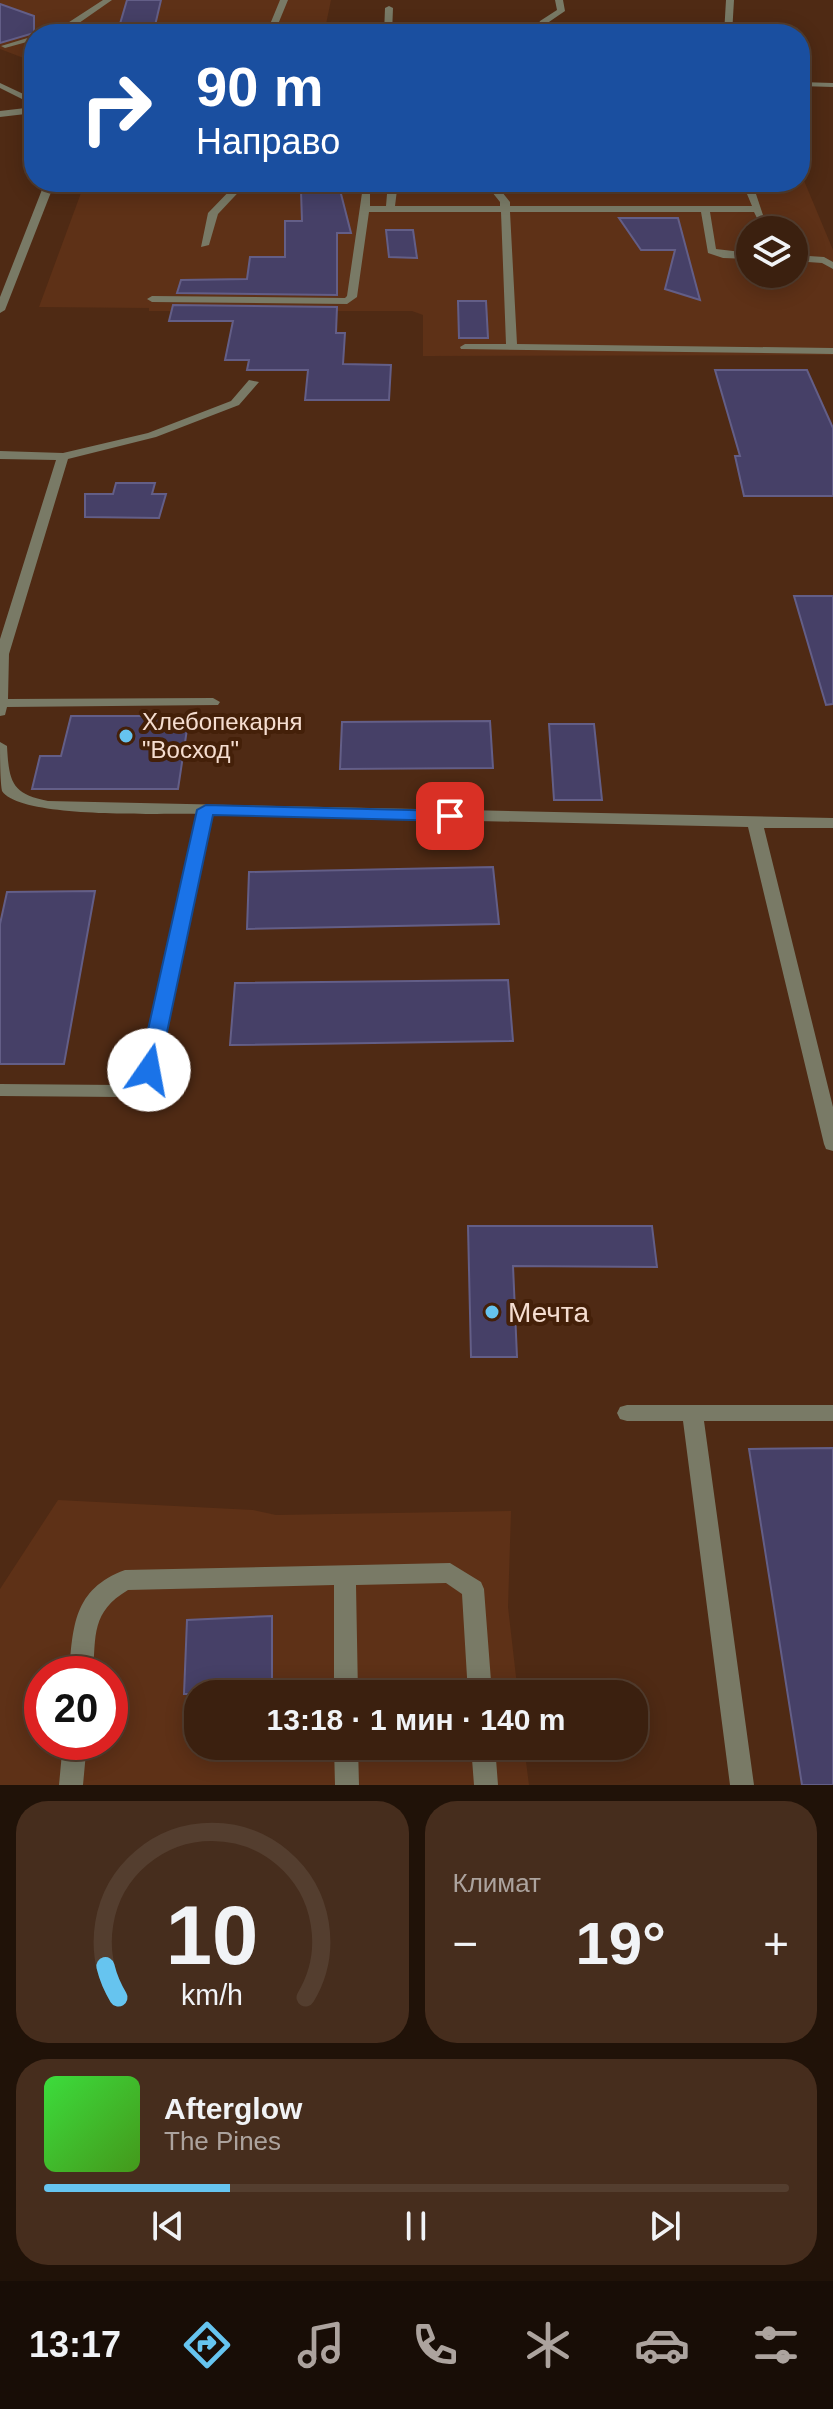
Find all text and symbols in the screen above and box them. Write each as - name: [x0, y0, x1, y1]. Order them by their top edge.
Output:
- text: 90 m: [196, 55, 324, 118]
- icon: right: [64, 56, 168, 160]
- text: Направо: [196, 121, 340, 162]
- map controls: [736, 216, 808, 288]
- button: layers: [736, 216, 808, 288]
- place label: Хлебопекарня "Восход": [142, 708, 303, 763]
- marker: Хлебопекарня "Восход": [117, 727, 135, 745]
- pin: [416, 782, 484, 850]
- icon: arrive: [428, 794, 472, 838]
- position arrow: [107, 1028, 191, 1112]
- place label: Мечта: [508, 1297, 589, 1328]
- marker: Мечта: [483, 1303, 501, 1321]
- speed limit sign: 20: [24, 1656, 128, 1760]
- text: 13:18 · 1 мин · 140 m: [267, 1703, 565, 1736]
- text: Климат: [453, 1868, 541, 1898]
- text: 10: [166, 1889, 259, 1982]
- text: 19°: [575, 1910, 666, 1977]
- text: −: [453, 1919, 478, 1968]
- text: +: [763, 1919, 789, 1968]
- text: km/h: [181, 1979, 243, 2011]
- text: Afterglow: [164, 2092, 302, 2125]
- text: The Pines: [164, 2126, 281, 2156]
- icon: previous: [146, 2204, 190, 2248]
- icon: pause: [394, 2204, 438, 2248]
- icon: next: [643, 2204, 687, 2248]
- icon: directions: [179, 2317, 235, 2373]
- icon: music: [293, 2317, 349, 2373]
- icon: phone: [407, 2317, 463, 2373]
- icon: climate: [520, 2317, 576, 2373]
- icon: car: [634, 2317, 690, 2373]
- icon: filters: [748, 2317, 804, 2373]
- text: 13:17: [29, 2324, 121, 2365]

